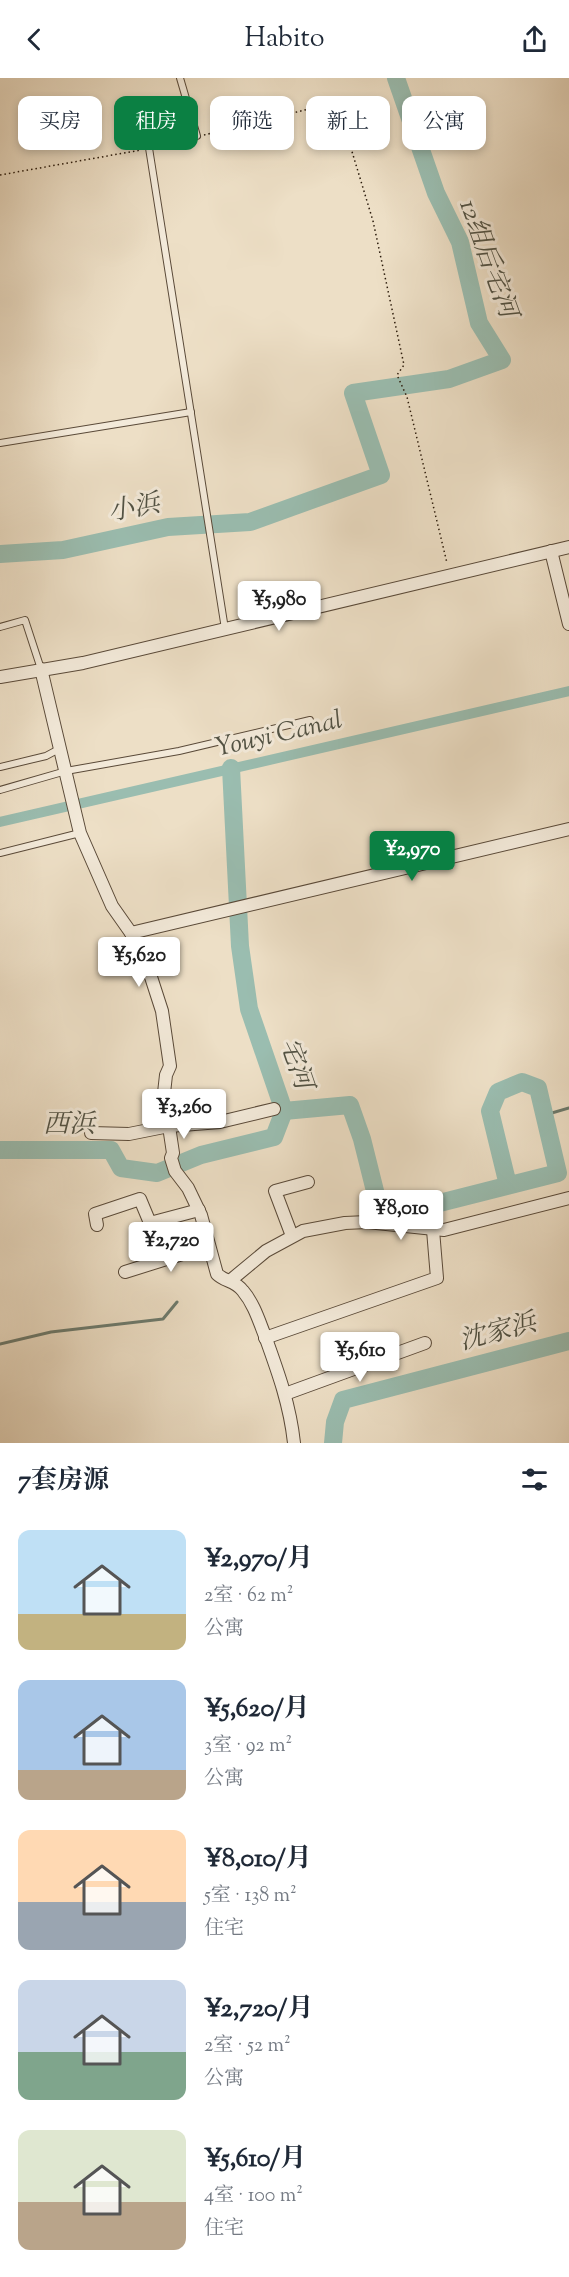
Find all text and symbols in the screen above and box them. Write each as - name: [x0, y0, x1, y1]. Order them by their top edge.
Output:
- text: Habito: [245, 20, 324, 59]
- icon: back: [18, 23, 51, 56]
- icon: share: [518, 23, 551, 56]
- chip: 买房: [18, 96, 102, 150]
- chip: 租房: [114, 96, 198, 150]
- chip: 筛选: [210, 96, 294, 150]
- chip: 新上: [306, 96, 390, 150]
- chip: 公寓: [402, 96, 486, 150]
- water label: 12组后宅河: [449, 195, 527, 327]
- water label: 小浜: [105, 485, 165, 532]
- pin: ¥5,980: [230, 581, 328, 632]
- text: ¥5,980: [252, 586, 306, 615]
- water label: Youyi Canal: [212, 702, 346, 768]
- pin: ¥2,970: [363, 831, 461, 882]
- text: ¥2,970: [384, 836, 440, 865]
- pin: ¥5,620: [90, 937, 188, 988]
- text: ¥5,620: [112, 942, 166, 971]
- water label: 宅河: [269, 1033, 322, 1098]
- pin: ¥3,260: [135, 1089, 233, 1140]
- text: ¥3,260: [156, 1094, 212, 1123]
- water label: 西浜: [43, 1107, 97, 1144]
- pin: ¥8,010: [352, 1190, 450, 1241]
- text: ¥8,010: [373, 1195, 429, 1224]
- pin: ¥2,720: [122, 1222, 220, 1273]
- text: ¥2,720: [143, 1227, 199, 1256]
- water label: 沈家浜: [456, 1305, 542, 1361]
- pin: ¥5,610: [311, 1332, 409, 1383]
- text: ¥5,610: [334, 1337, 386, 1366]
- text: 7套房源: [18, 1463, 109, 1500]
- icon: filters: [518, 1463, 551, 1496]
- text: ¥2,970/月: [204, 1541, 313, 1578]
- icon: home: [66, 1554, 138, 1626]
- text: 2室 · 62 m²: [204, 1582, 294, 1611]
- text: 公寓: [204, 1615, 244, 1644]
- text: ¥5,620/月: [204, 1691, 310, 1728]
- icon: home: [66, 1704, 138, 1776]
- text: 3室 · 92 m²: [204, 1732, 292, 1761]
- text: 公寓: [204, 1765, 244, 1794]
- text: ¥8,010/月: [204, 1841, 312, 1878]
- icon: home: [66, 1854, 138, 1926]
- text: 5室 · 138 m²: [204, 1882, 297, 1911]
- text: 住宅: [204, 1915, 244, 1944]
- text: ¥2,720/月: [204, 1991, 313, 2028]
- icon: home: [66, 2004, 138, 2076]
- text: 2室 · 52 m²: [204, 2032, 291, 2061]
- text: 公寓: [204, 2065, 244, 2094]
- text: ¥5,610/月: [204, 2141, 306, 2178]
- icon: home: [66, 2154, 138, 2226]
- text: 4室 · 100 m²: [204, 2182, 303, 2211]
- text: 住宅: [204, 2215, 244, 2244]

